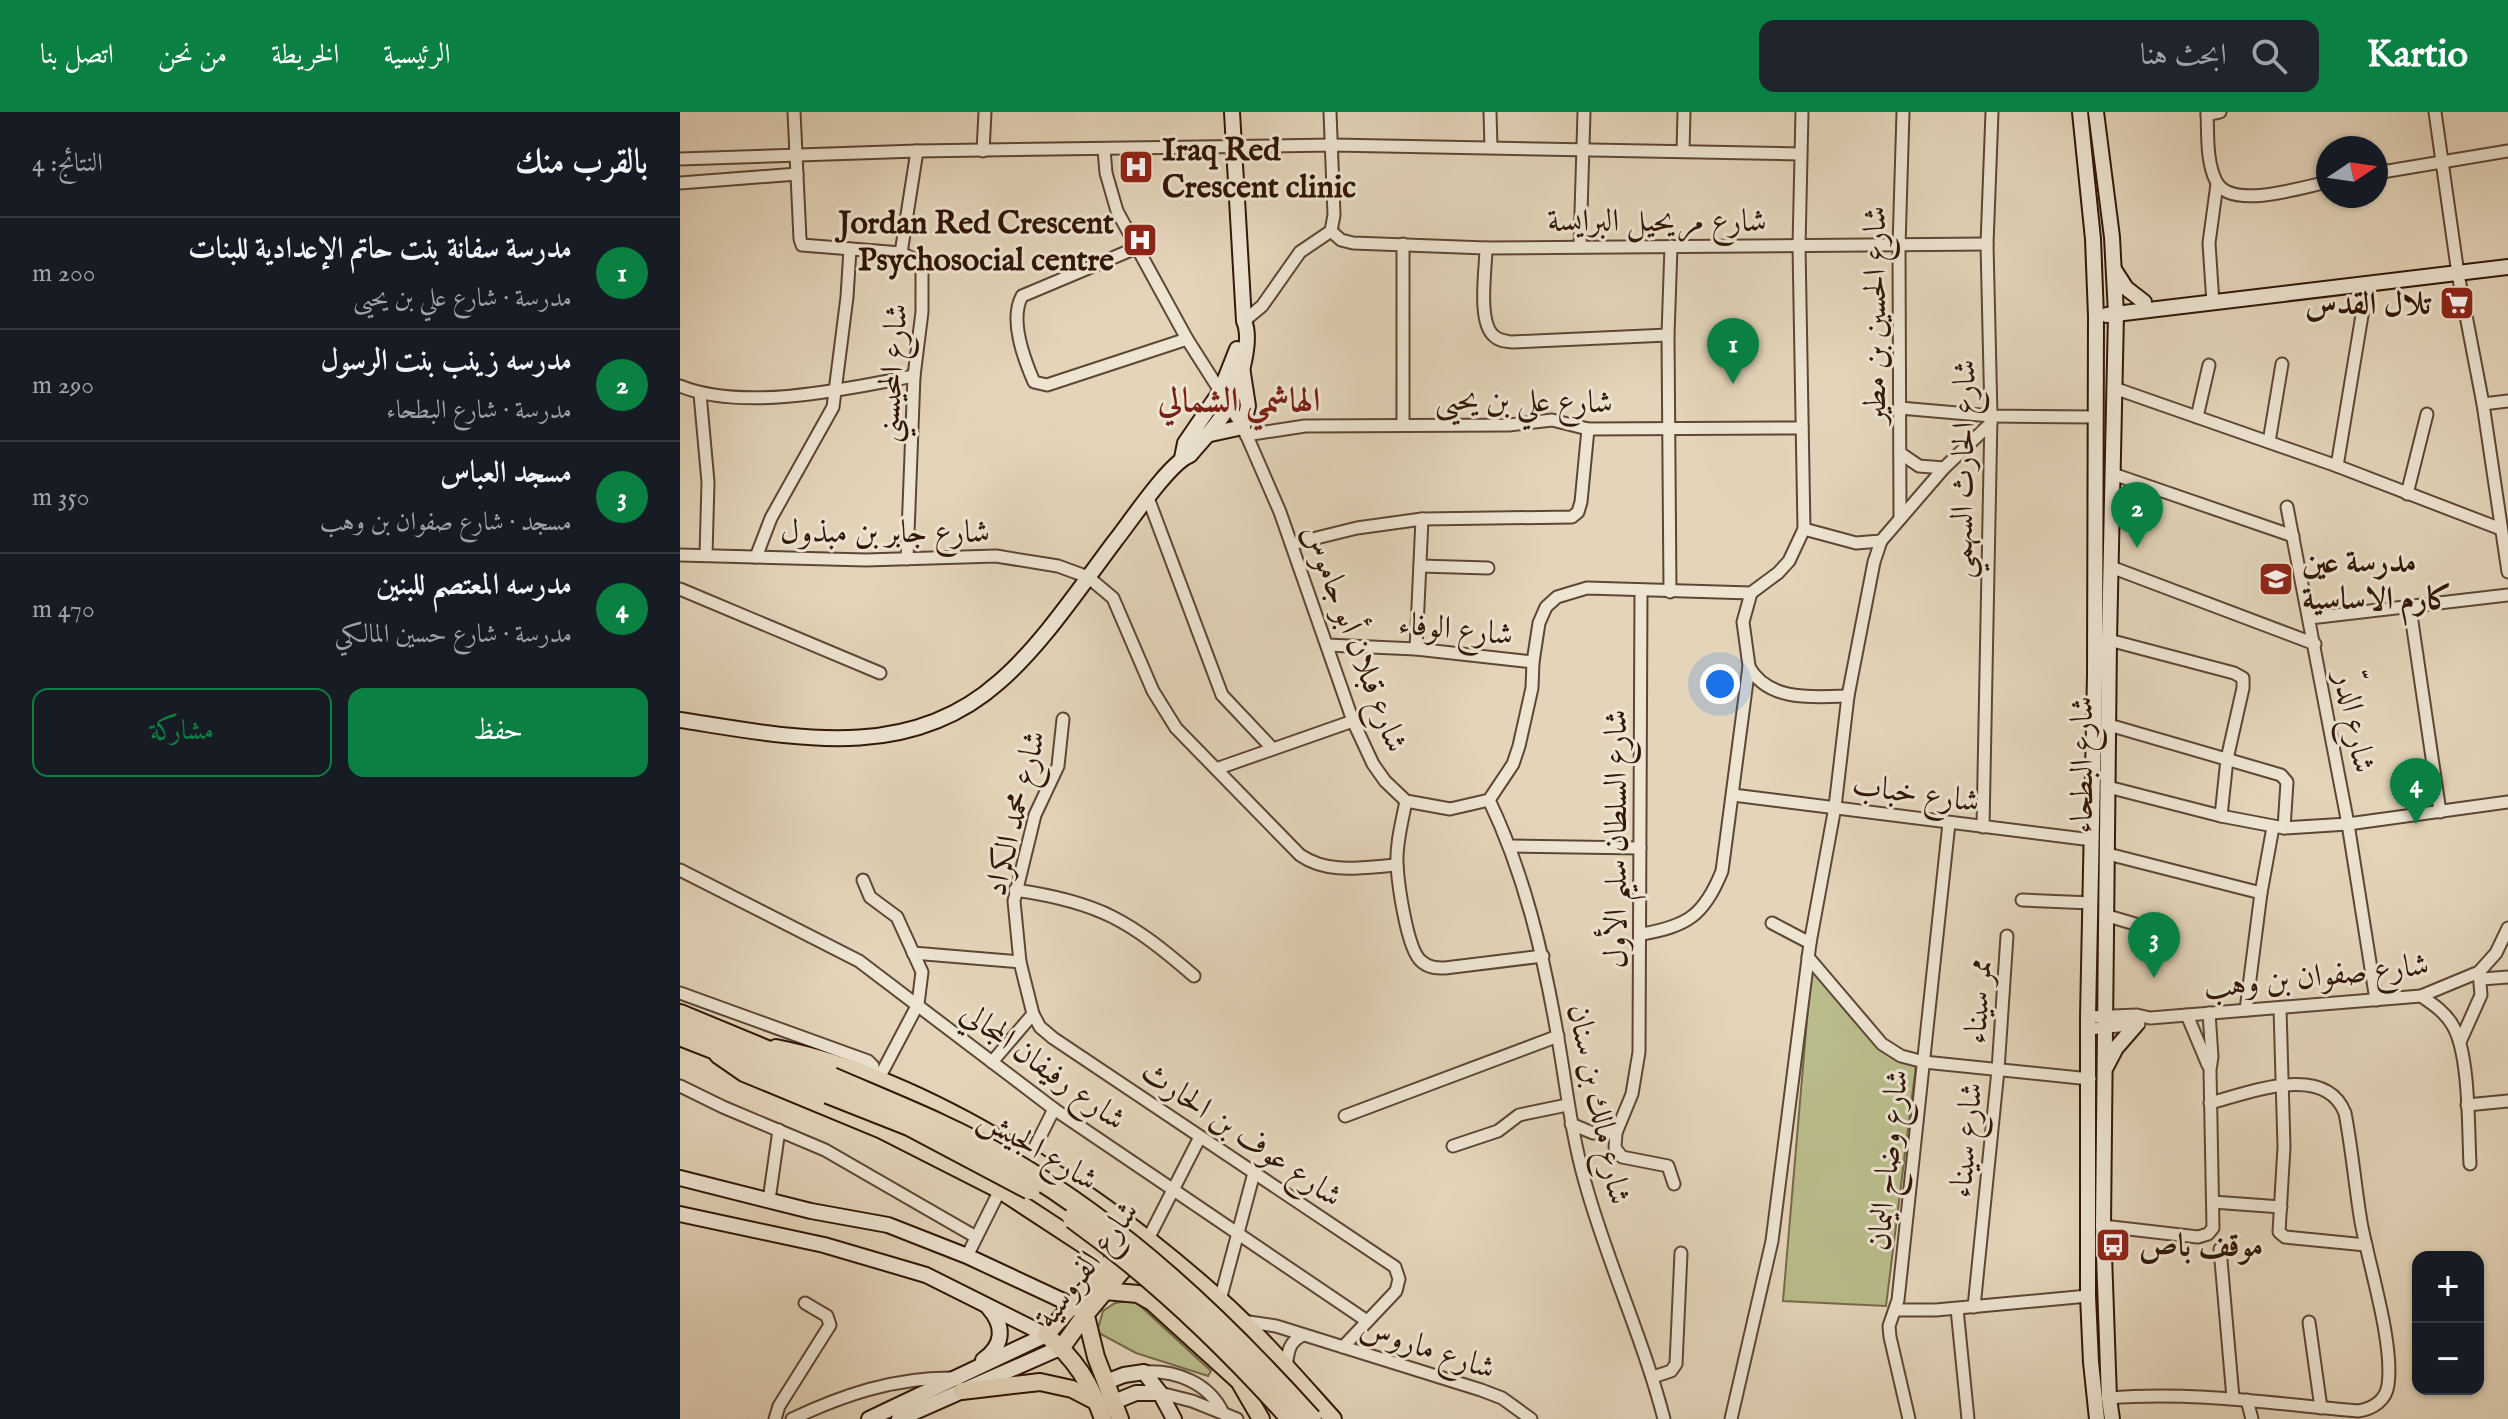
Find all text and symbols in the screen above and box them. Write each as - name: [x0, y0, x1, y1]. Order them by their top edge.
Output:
- search box: [1759, 20, 2319, 92]
- text: Kartio: [2367, 32, 2468, 80]
- icon: search: [2247, 34, 2291, 78]
- text: ابحث هنا: [2140, 37, 2227, 75]
- text: اتصل بنا: [40, 38, 114, 73]
- text: من نحن: [158, 38, 227, 73]
- text: الخريطة: [271, 38, 339, 73]
- text: الرئيسية: [383, 38, 451, 73]
- place label: Iraq Red Crescent clinic: [1162, 131, 1356, 209]
- north arrow: [2316, 136, 2388, 208]
- text: بالقرب منك: [515, 141, 648, 184]
- text: النتائج: 4: [32, 147, 103, 180]
- hospital icon: Iraq Red Crescent clinic: [1117, 148, 1155, 186]
- street label: شارع مريحيل البرايسة: [1547, 202, 1767, 247]
- place label: Jordan Red Crescent Psychosocial centre: [834, 204, 1114, 282]
- street label: شارع الحسين بن مطير: [1856, 206, 1901, 427]
- hospital icon: Jordan Red Crescent Psychosocial centre: [1121, 221, 1159, 259]
- text: مدرسة سفانة بنت حاتم الإعدادية للبنات: [188, 231, 572, 269]
- text: 200 m: [32, 257, 96, 290]
- text: 1: [617, 257, 627, 290]
- text: مدرسة · شارع علي بن يحيى: [353, 282, 572, 315]
- supermarket icon: تلال القدس: [2438, 284, 2476, 322]
- place label: تلال القدس: [2305, 285, 2432, 326]
- street label: شارع المحيسني: [868, 302, 926, 444]
- pin: 1: [1707, 318, 1759, 384]
- text: مدرسه زينب بنت الرسول: [320, 343, 572, 381]
- street label: شارع الحارث السهمي: [1942, 359, 1994, 579]
- text: 290 m: [32, 369, 94, 402]
- text: 2: [616, 369, 628, 402]
- district label: الهاشمي الشمالي: [1157, 380, 1320, 431]
- street label: شارع علي بن يحيى: [1434, 380, 1613, 433]
- text: مدرسة · شارع البطحاء: [386, 394, 572, 427]
- text: مسجد العباس: [440, 455, 572, 493]
- text: 350 m: [32, 481, 90, 514]
- text: 3: [617, 481, 627, 514]
- pin: 2: [2111, 482, 2163, 548]
- text: مسجد · شارع صفوان بن وهب: [320, 506, 572, 539]
- street label: شارع جابر بن مبذول: [780, 513, 990, 558]
- street label: شارع قبلان أبو جاموس: [1288, 518, 1420, 760]
- place label: مدرسة عين كارم الاساسية: [2302, 543, 2452, 626]
- school or university icon: مدرسة عين كارم الاساسية: [2257, 560, 2295, 598]
- text: مدرسه المعتصم للبنين: [376, 567, 572, 605]
- text: 470 m: [32, 593, 95, 626]
- text: 4: [616, 593, 628, 626]
- street label: شارع الوفاء: [1396, 604, 1515, 661]
- text: مدرسة · شارع حسين المالكي: [334, 618, 572, 651]
- your location: [1700, 664, 1740, 704]
- street label: شارع الدرّ: [2319, 665, 2386, 777]
- button: مشاركة: [32, 688, 332, 777]
- button: حفظ: [348, 688, 648, 777]
- street label: شارع البطحاء: [2063, 696, 2108, 834]
- street label: شارع السلطان سليم الأول: [1593, 710, 1647, 968]
- street label: شارع محمد الكراد: [976, 727, 1061, 901]
- pin: 4: [2390, 758, 2442, 824]
- street label: شارع خباب: [1849, 765, 1982, 828]
- pin: 3: [2128, 912, 2180, 978]
- street label: شارع صفوان بن وهب: [2201, 945, 2432, 1014]
- street label: ممر سيناء: [1956, 957, 2003, 1045]
- street label: شارع رفيفان المجالي: [949, 993, 1133, 1144]
- street label: شارع مالك بن سنان: [1552, 1001, 1639, 1209]
- street label: شارع عوف بن الحارث: [1129, 1052, 1349, 1221]
- street label: شارع وضاح اليمان: [1860, 1068, 1924, 1253]
- street label: شارع سيناء: [1941, 1081, 1998, 1200]
- street label: شارع الجيش: [969, 1099, 1105, 1205]
- street label: شارع الفروسية: [1027, 1194, 1152, 1340]
- bus stop icon: موقف باص: [2094, 1226, 2132, 1264]
- place label: موقف باص: [2139, 1227, 2263, 1268]
- map controls: [2412, 1251, 2484, 1395]
- button: +: [2412, 1251, 2484, 1323]
- street label: شارع ماروس: [1353, 1308, 1500, 1394]
- button: −: [2412, 1323, 2484, 1395]

